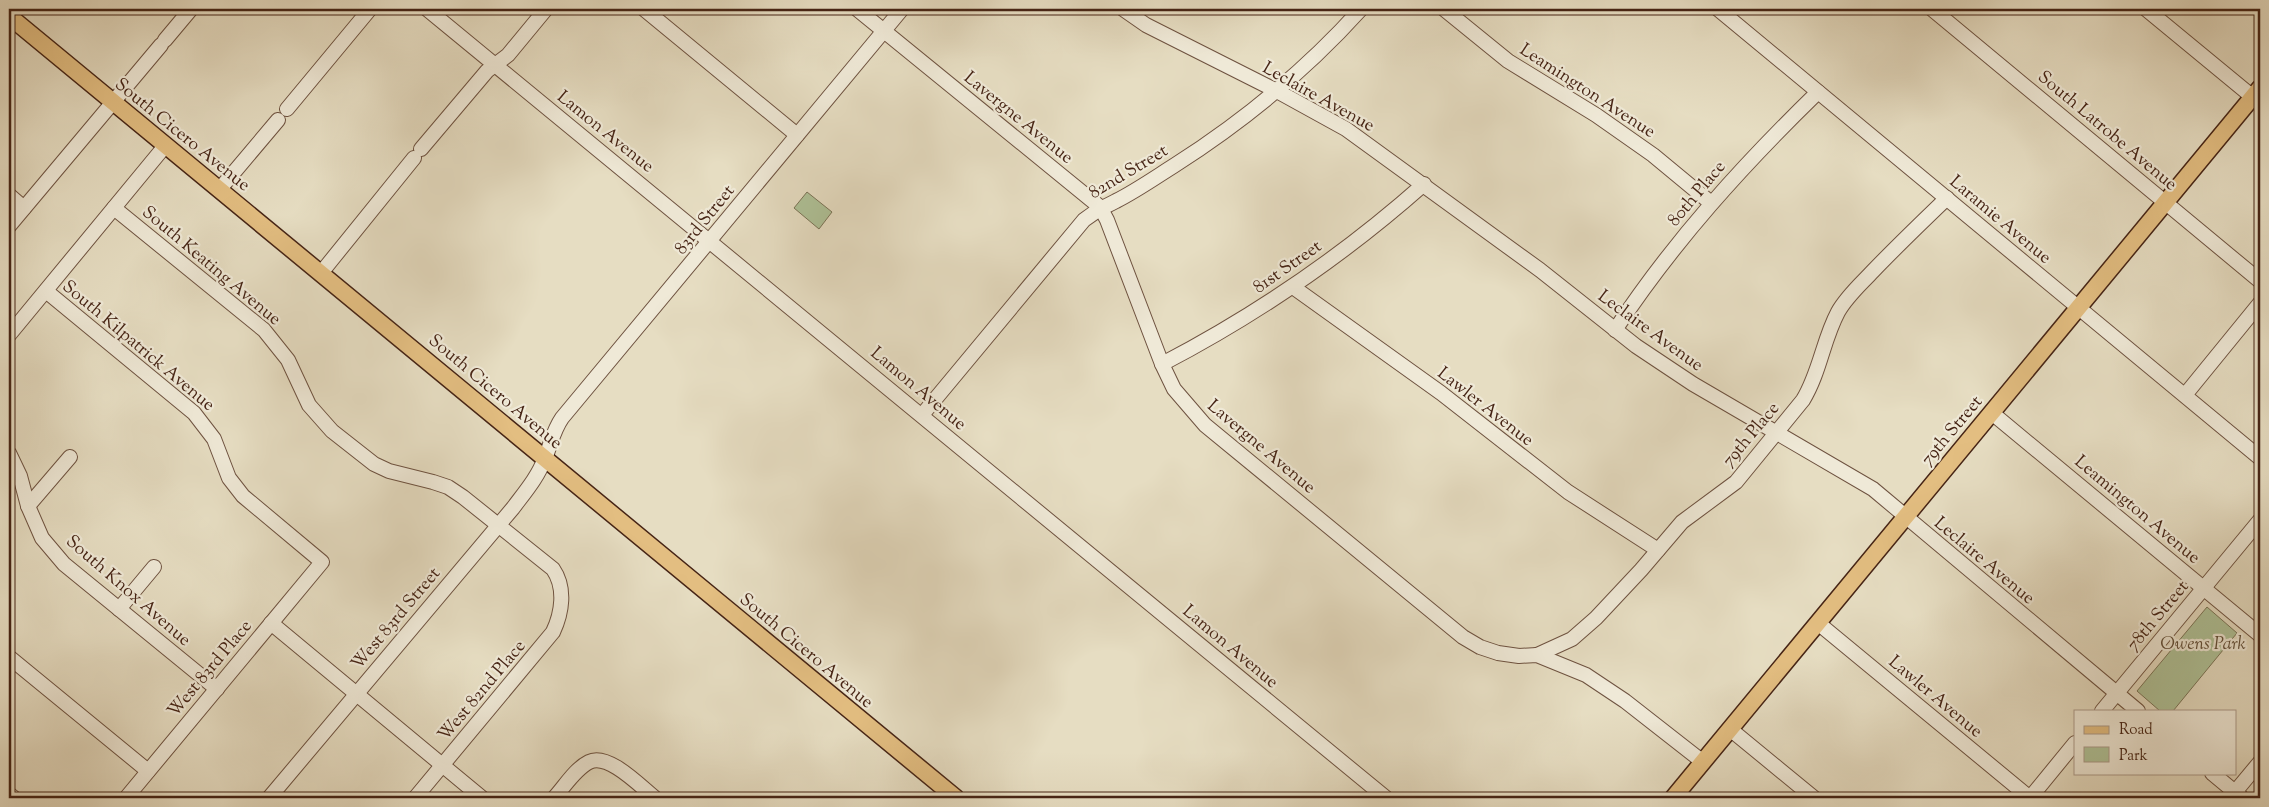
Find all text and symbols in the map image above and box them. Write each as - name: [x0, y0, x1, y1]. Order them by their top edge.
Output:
- street label: Leamington Avenue: [1514, 38, 1660, 145]
- street label: Leclaire Avenue: [1257, 56, 1379, 139]
- street label: South Latrobe Avenue: [2031, 65, 2182, 198]
- street label: Lavergne Avenue: [957, 66, 1078, 171]
- street label: South Cicero Avenue: [108, 73, 255, 198]
- street label: Lamon Avenue: [551, 85, 659, 180]
- street label: 82nd Street: [1085, 139, 1174, 207]
- street label: 80th Place: [1662, 156, 1733, 233]
- street label: Laramie Avenue: [1943, 170, 2056, 271]
- street label: 83rd Street: [669, 180, 742, 261]
- street label: South Keating Avenue: [135, 200, 286, 333]
- street label: 81st Street: [1248, 234, 1328, 301]
- street label: South Kilpatrick Avenue: [56, 275, 220, 418]
- street label: Leclaire Avenue: [1592, 284, 1708, 379]
- street label: South Cicero Avenue: [422, 329, 567, 456]
- street label: Lamon Avenue: [864, 342, 971, 438]
- street label: Lawler Avenue: [1431, 362, 1539, 454]
- street label: 79th Street: [1915, 391, 1990, 472]
- street label: Lavergne Avenue: [1201, 394, 1321, 501]
- street label: 79th Place: [1717, 397, 1786, 473]
- street label: Leamington Avenue: [2068, 450, 2205, 571]
- street label: Leclaire Avenue: [1928, 511, 2040, 612]
- street label: South Knox Avenue: [59, 530, 196, 653]
- street label: West 83rd Street: [346, 562, 447, 676]
- street label: 78th Street: [2121, 575, 2196, 657]
- street label: South Cicero Avenue: [733, 588, 878, 715]
- street label: Lamon Avenue: [1176, 600, 1283, 696]
- street label: West 83rd Place: [162, 615, 259, 724]
- park label: Owens Park: [2160, 632, 2246, 658]
- street label: West 82nd Place: [432, 635, 533, 748]
- street label: Lawler Avenue: [1882, 650, 1988, 745]
- legend: [2074, 710, 2236, 774]
- text: Road: [2119, 720, 2153, 741]
- text: Park: [2119, 746, 2148, 767]

